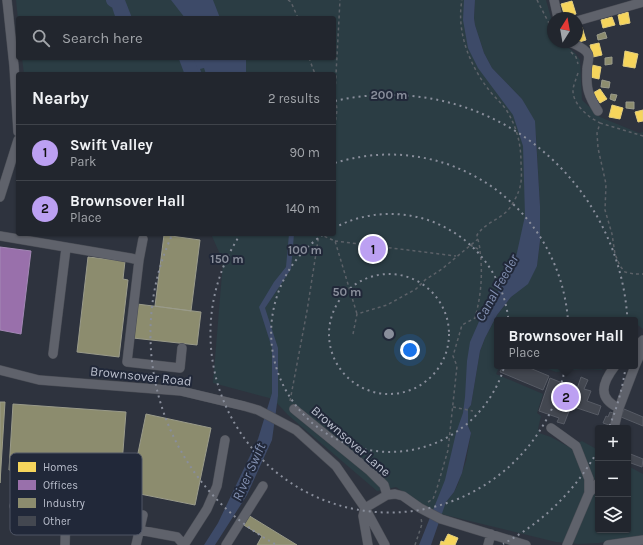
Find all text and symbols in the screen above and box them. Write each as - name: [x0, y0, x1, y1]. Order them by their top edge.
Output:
- north arrow: [547, 12, 583, 48]
- search box: [16, 16, 336, 60]
- icon: search: [30, 27, 52, 49]
- text: Search here: [62, 29, 143, 47]
- text: Nearby: [32, 88, 89, 108]
- text: 200 m: [371, 88, 407, 102]
- text: 2 results: [268, 91, 320, 106]
- text: Swift Valley: [70, 136, 153, 154]
- text: 1: [43, 145, 47, 160]
- text: 90 m: [289, 145, 320, 160]
- text: Park: [70, 154, 96, 169]
- text: Brownsover Hall: [70, 192, 185, 210]
- text: 2: [41, 201, 49, 216]
- text: 140 m: [285, 201, 320, 216]
- text: Place: [70, 210, 101, 225]
- pin: 1: [360, 234, 386, 264]
- text: 100 m: [288, 243, 322, 257]
- water label: Canal Feeder: [472, 250, 523, 324]
- text: 150 m: [210, 252, 244, 266]
- text: 50 m: [333, 285, 362, 299]
- popup: [494, 317, 638, 369]
- centre of rings: [382, 327, 396, 341]
- text: Brownsover Hall: [508, 327, 624, 345]
- your location: [400, 340, 420, 360]
- text: Place: [508, 345, 540, 360]
- street label: Brownsover Road: [89, 363, 193, 389]
- pin: 2: [553, 382, 579, 412]
- street label: Brownsover Lane: [308, 403, 394, 480]
- map controls: [595, 425, 631, 533]
- button: +: [595, 425, 631, 461]
- water label: River Swift: [229, 440, 269, 504]
- legend: [10, 453, 142, 535]
- text: Homes: [43, 461, 78, 474]
- button: −: [595, 461, 631, 497]
- text: Offices: [43, 479, 78, 492]
- text: Industry: [43, 497, 85, 510]
- button: layers: [595, 497, 631, 533]
- text: Other: [43, 515, 71, 528]

